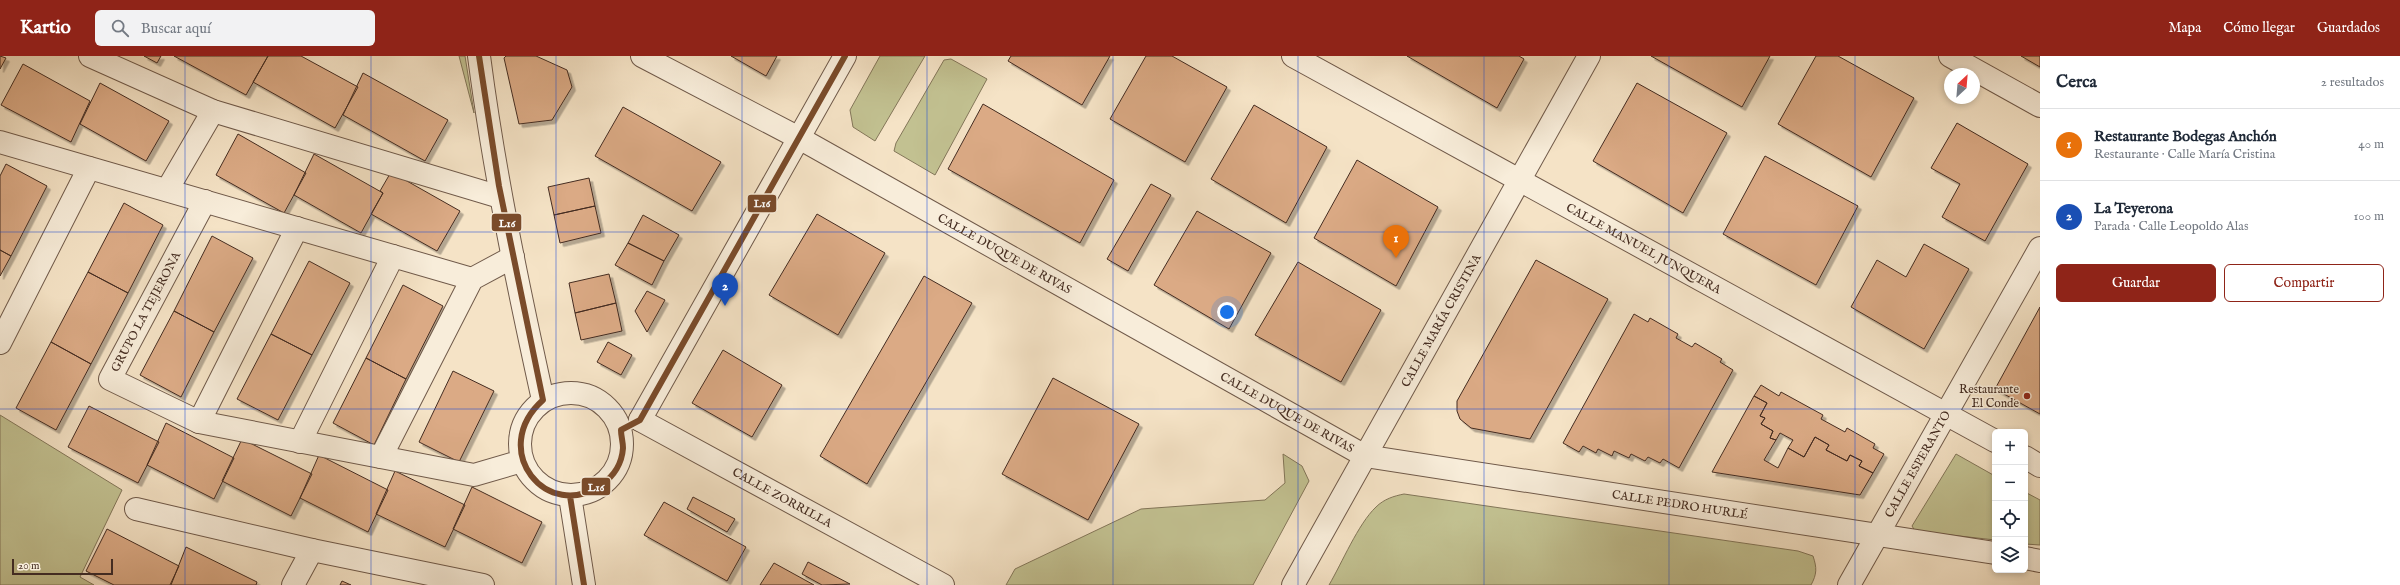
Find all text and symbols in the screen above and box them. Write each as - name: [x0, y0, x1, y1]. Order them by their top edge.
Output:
- search box: [95, 10, 375, 46]
- text: Kartio: [20, 16, 71, 40]
- icon: search: [109, 17, 131, 39]
- text: Buscar aquí: [141, 19, 211, 38]
- text: Mapa: [2168, 19, 2201, 37]
- text: Cómo llegar: [2223, 19, 2295, 37]
- text: Guardados: [2317, 19, 2380, 37]
- north arrow: [1944, 68, 1980, 104]
- text: Cerca: [2056, 72, 2097, 93]
- text: 2 resultados: [2321, 74, 2384, 91]
- text: Restaurante Bodegas Anchón: [2094, 127, 2277, 146]
- text: 1: [2067, 136, 2071, 153]
- text: 40 m: [2358, 136, 2384, 153]
- text: Restaurante · Calle María Cristina: [2094, 146, 2275, 163]
- line badge: L16: [747, 194, 777, 213]
- text: L16: [753, 197, 772, 211]
- text: La Teyerona: [2094, 199, 2173, 218]
- street label: CALLE MANUEL JUNQUERA: [1563, 200, 1725, 297]
- text: 2: [2066, 208, 2072, 225]
- text: 100 m: [2354, 208, 2384, 225]
- street label: CALLE DUQUE DE RIVAS: [935, 210, 1074, 297]
- line badge: L16: [491, 213, 522, 232]
- text: L16: [498, 217, 517, 231]
- text: Parada · Calle Leopoldo Alas: [2094, 218, 2248, 235]
- pin: 1: [1383, 225, 1409, 258]
- street label: GRUPO LA TEJERONA: [108, 249, 185, 375]
- street label: CALLE MARÍA CRISTINA: [1398, 251, 1485, 390]
- button: Guardar: [2056, 264, 2216, 302]
- button: Compartir: [2224, 264, 2384, 302]
- pin: 2: [712, 273, 738, 306]
- your location: [1217, 302, 1237, 322]
- street label: CALLE DUQUE DE RIVAS: [1218, 369, 1357, 456]
- place label: Restaurante El Conde: [1959, 382, 2019, 411]
- marker: Restaurante El Conde: [2022, 391, 2032, 401]
- street label: CALLE ESPERANTO: [1881, 408, 1954, 520]
- map controls: [1992, 429, 2028, 573]
- button: +: [1992, 429, 2028, 465]
- street label: CALLE ZORRILLA: [730, 464, 836, 531]
- button: −: [1992, 465, 2028, 501]
- line badge: L16: [581, 477, 611, 496]
- text: L16: [587, 481, 606, 495]
- street label: CALLE PEDRO HURLÉ: [1611, 487, 1749, 522]
- button: locate: [1992, 501, 2028, 537]
- button: layers: [1992, 537, 2028, 573]
- scale bar: [12, 557, 113, 576]
- text: 20 m: [18, 559, 39, 573]

